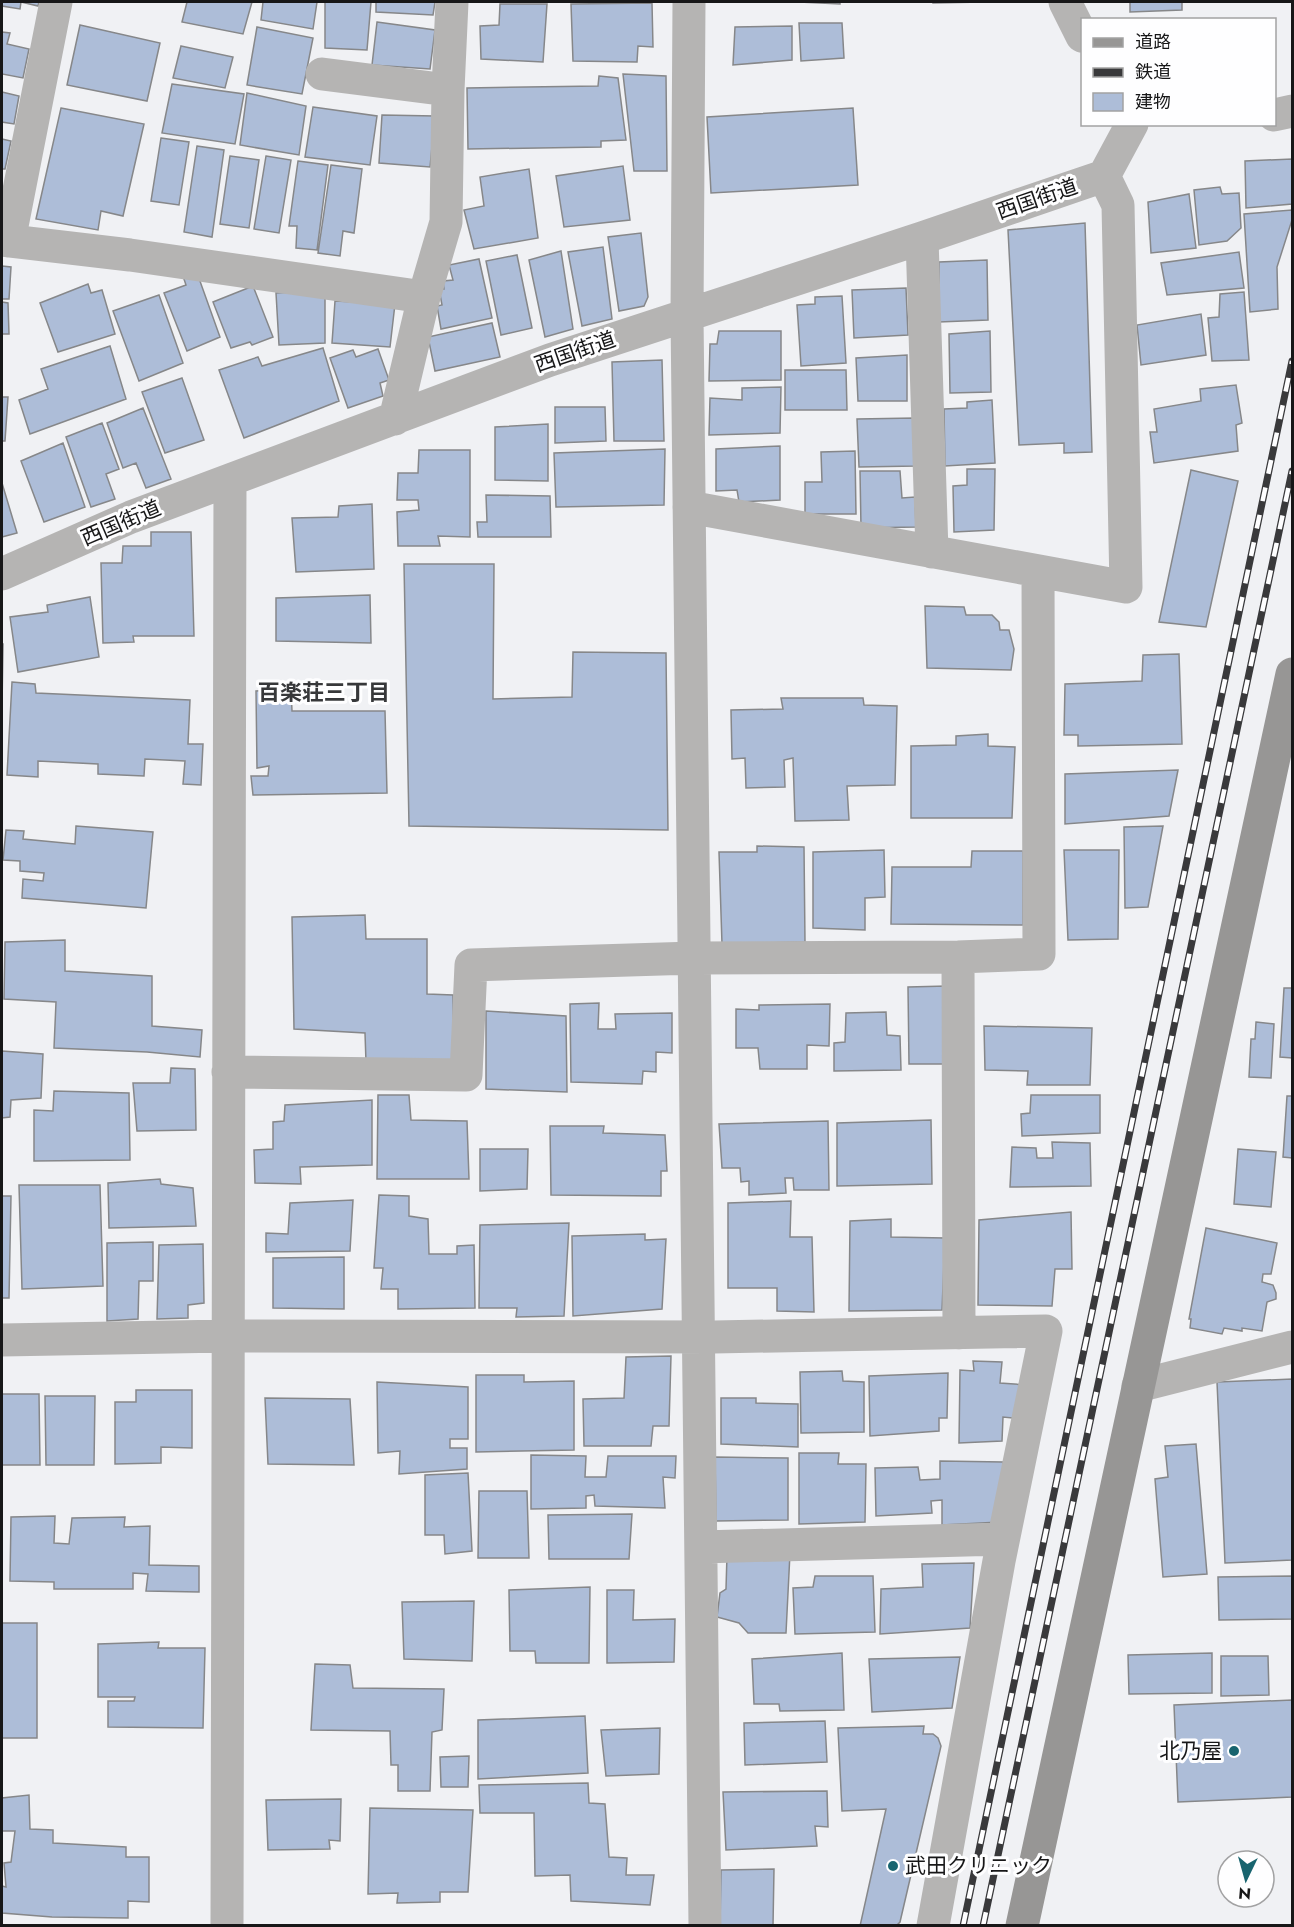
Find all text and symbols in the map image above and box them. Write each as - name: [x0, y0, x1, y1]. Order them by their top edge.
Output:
- legend: [1081, 18, 1276, 126]
- text: 道路: [1135, 29, 1171, 55]
- text: 鉄道: [1135, 59, 1171, 85]
- text: 建物: [1135, 89, 1171, 115]
- street label: 西国街道: [992, 171, 1082, 227]
- street label: 西国街道: [530, 324, 620, 380]
- street label: 西国街道: [76, 493, 166, 553]
- district label: 百楽荘三丁目: [258, 676, 390, 708]
- place label: 北乃屋: [1159, 1736, 1222, 1766]
- marker: 北乃屋: [1227, 1744, 1241, 1758]
- north arrow: [1216, 1849, 1276, 1909]
- place label: 武田クリニック: [905, 1851, 1052, 1881]
- marker: 武田クリニック: [886, 1859, 900, 1873]
- text: N: [1237, 1881, 1252, 1905]

